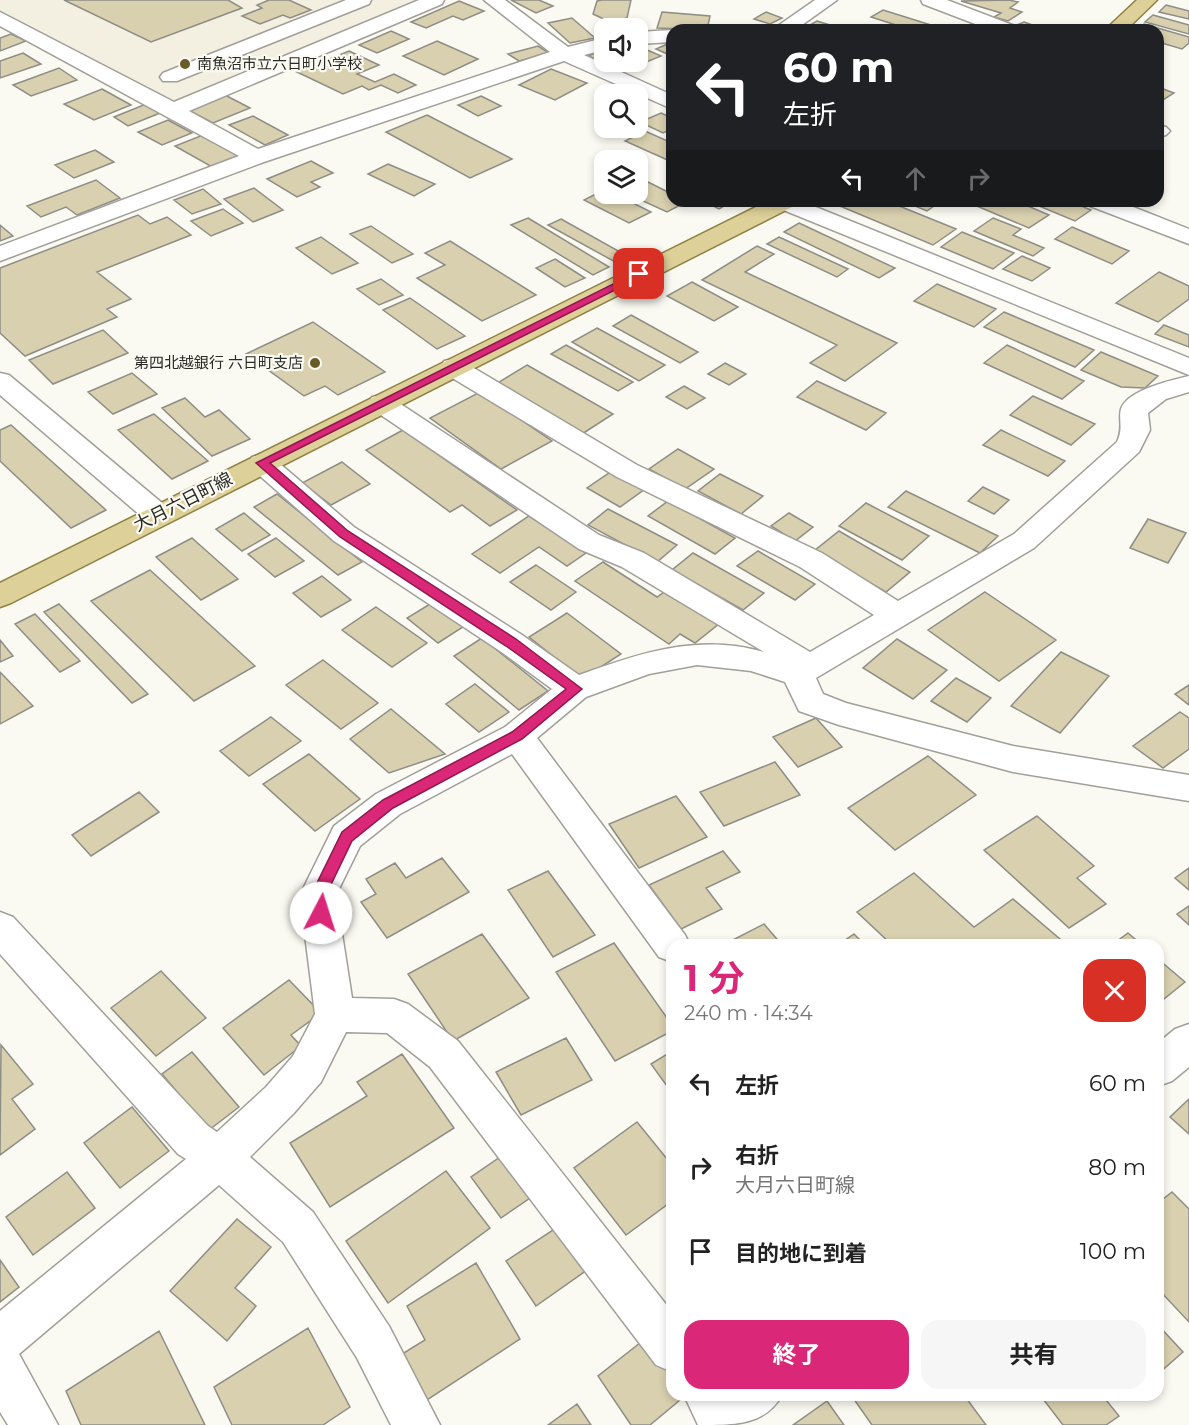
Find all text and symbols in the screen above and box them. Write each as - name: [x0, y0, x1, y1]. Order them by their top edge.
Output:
- map controls: [594, 18, 648, 204]
- button: sound: [594, 18, 648, 72]
- text: 60 m: [783, 41, 894, 93]
- icon: left: [684, 48, 762, 126]
- place label: 南魚沼市立六日町小学校: [197, 54, 362, 73]
- marker: 南魚沼市立六日町小学校: [178, 57, 192, 71]
- button: search: [594, 84, 648, 138]
- text: 左折: [783, 98, 837, 131]
- button: layers: [594, 150, 648, 204]
- icon: left: [836, 162, 869, 195]
- icon: ahead: [899, 162, 932, 195]
- icon: right: [962, 162, 995, 195]
- pin: [613, 248, 664, 299]
- icon: arrive: [622, 257, 655, 290]
- place label: 第四北越銀行 六日町支店: [134, 353, 303, 372]
- marker: 第四北越銀行 六日町支店: [308, 356, 322, 370]
- street label: 大月六日町線: [130, 468, 236, 536]
- position arrow: [289, 881, 353, 945]
- text: 1 分: [684, 956, 744, 1000]
- button: close: [1083, 959, 1146, 1022]
- text: 240 m · 14:34: [684, 1001, 813, 1025]
- icon: left: [684, 1067, 717, 1100]
- text: 60 m: [1089, 1070, 1146, 1097]
- text: 左折: [735, 1072, 779, 1099]
- text: 右折: [735, 1142, 779, 1169]
- icon: right: [684, 1151, 717, 1184]
- text: 80 m: [1088, 1154, 1146, 1181]
- text: 大月六日町線: [735, 1173, 855, 1197]
- icon: arrive: [684, 1235, 717, 1268]
- text: 100 m: [1080, 1238, 1146, 1265]
- text: 目的地に到着: [735, 1240, 867, 1267]
- button: 終了: [684, 1320, 909, 1389]
- button: 共有: [921, 1320, 1146, 1389]

